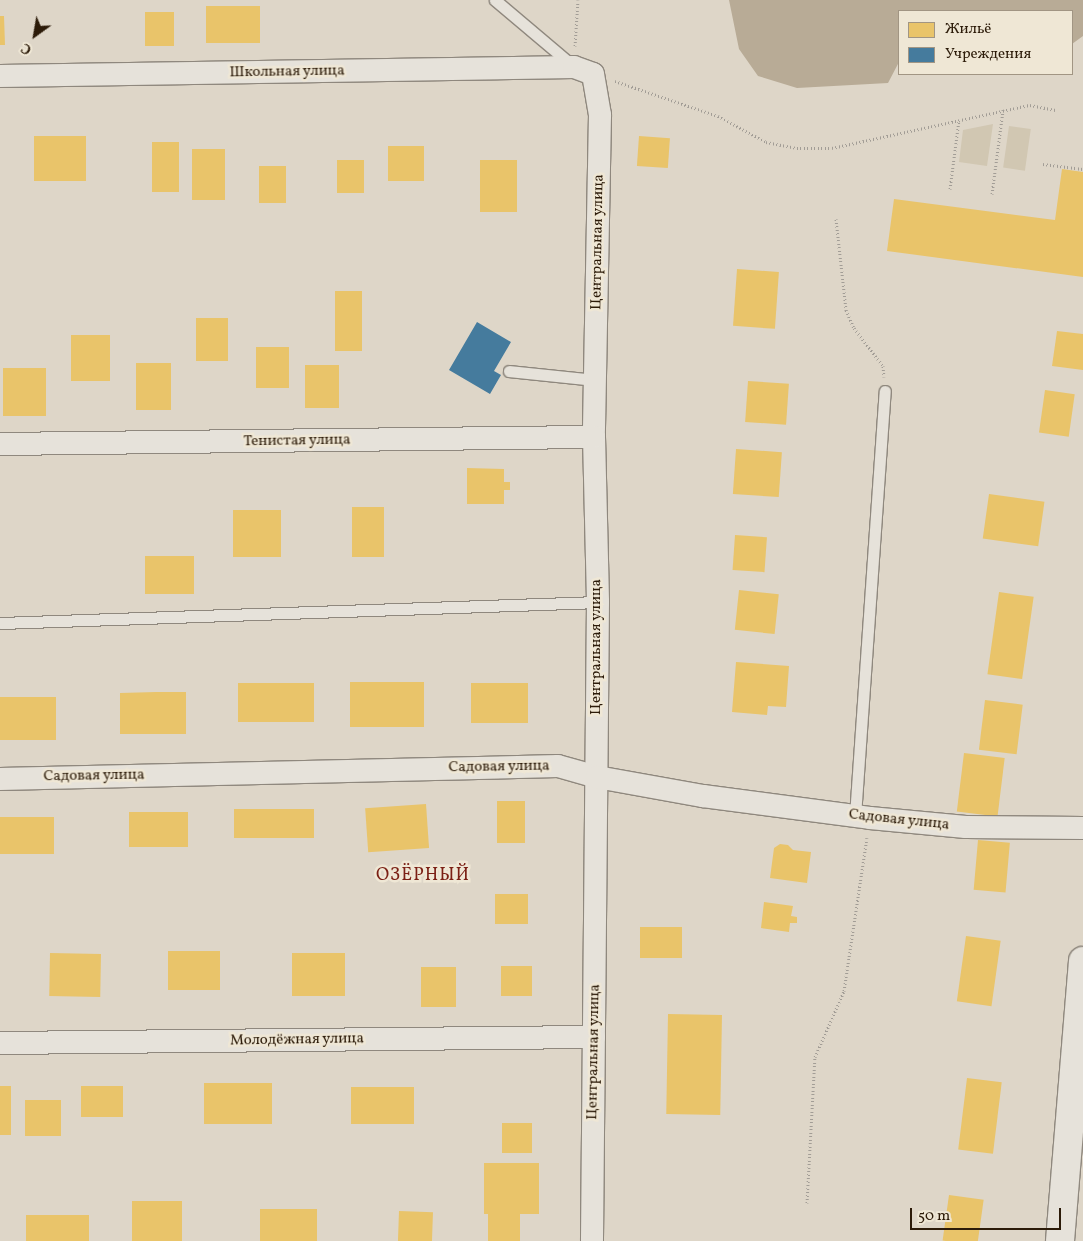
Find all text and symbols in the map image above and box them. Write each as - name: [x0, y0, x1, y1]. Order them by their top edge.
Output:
- north arrow: [10, 10, 60, 60]
- legend: [898, 10, 1073, 75]
- text: Жильё: [945, 19, 991, 40]
- text: С: [18, 38, 36, 59]
- text: Учреждения: [945, 44, 1031, 65]
- street label: Школьная улица: [229, 62, 345, 82]
- street label: Центральная улица: [588, 174, 608, 310]
- street label: Тенистая улица: [243, 431, 351, 451]
- street label: Центральная улица: [588, 579, 606, 715]
- street label: Садовая улица: [448, 757, 550, 777]
- street label: Садовая улица: [43, 766, 145, 786]
- street label: Садовая улица: [848, 806, 950, 834]
- district label: ОЗЁРНЫЙ: [375, 865, 471, 887]
- street label: Центральная улица: [584, 984, 604, 1120]
- street label: Молодёжная улица: [230, 1030, 364, 1050]
- scale bar: [913, 1198, 1064, 1230]
- text: 50 m: [918, 1206, 950, 1227]

